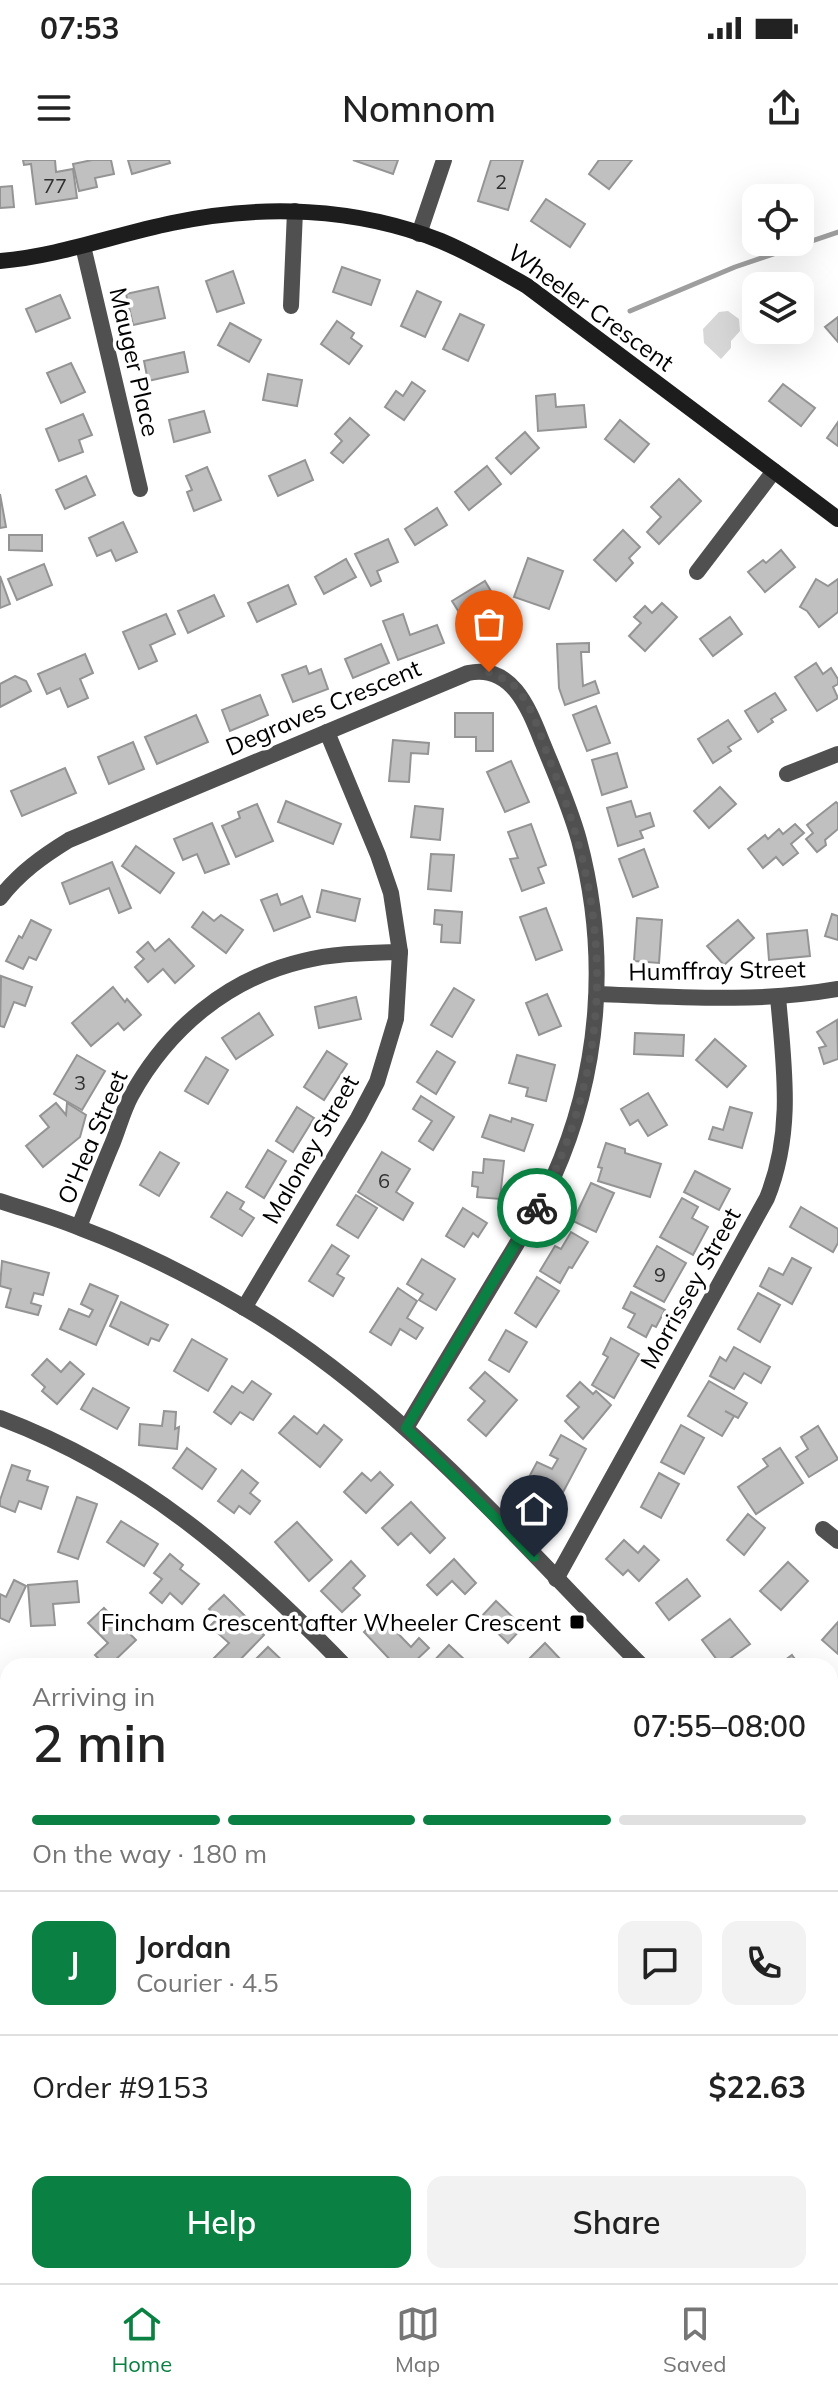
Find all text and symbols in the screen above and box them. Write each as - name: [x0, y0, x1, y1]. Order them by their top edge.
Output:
- text: 07:53: [40, 9, 119, 47]
- icon: menu: [32, 86, 76, 130]
- text: Nomnom: [342, 86, 496, 131]
- icon: share: [762, 86, 806, 130]
- house number: 2: [495, 169, 507, 194]
- house number: 77: [43, 173, 67, 198]
- map controls: [742, 184, 814, 344]
- button: locate: [742, 184, 814, 256]
- street label: Wheeler Crescent: [502, 237, 680, 377]
- button: layers: [742, 272, 814, 344]
- street label: Mauger Place: [103, 285, 167, 439]
- pin: [455, 590, 523, 672]
- icon: bag: [467, 602, 511, 646]
- street label: Degraves Crescent: [221, 652, 425, 762]
- street label: Humffray Street: [628, 953, 806, 987]
- street label: O'Hea Street: [50, 1066, 134, 1208]
- street label: Maloney Street: [255, 1069, 365, 1229]
- house number: 3: [74, 1070, 86, 1095]
- house number: 6: [378, 1168, 390, 1193]
- courier: [497, 1168, 577, 1248]
- icon: bike: [515, 1186, 559, 1230]
- street label: Morrissey Street: [633, 1202, 747, 1374]
- house number: 9: [654, 1262, 666, 1287]
- pin: [500, 1475, 568, 1557]
- icon: home: [512, 1487, 556, 1531]
- place label: Fincham Crescent after Wheeler Crescent: [101, 1607, 561, 1637]
- marker: Fincham Crescent after Wheeler Crescent: [568, 1613, 586, 1631]
- text: Arriving in: [32, 1680, 155, 1713]
- text: 07:55–08:00: [633, 1707, 806, 1745]
- text: 2 min: [32, 1710, 167, 1775]
- text: On the way · 180 m: [32, 1837, 267, 1870]
- button: chat: [618, 1921, 702, 2005]
- button: phone: [722, 1921, 806, 2005]
- text: Jordan: [136, 1928, 231, 1966]
- text: J: [69, 1944, 79, 1982]
- text: Courier · 4.5: [136, 1966, 279, 1999]
- text: Order #9153: [32, 2068, 209, 2106]
- text: $22.63: [709, 2068, 806, 2106]
- button: Help: [32, 2176, 411, 2268]
- button: Share: [427, 2176, 806, 2268]
- tab: Home: [111, 2302, 172, 2378]
- tab: Map: [395, 2302, 440, 2378]
- tab: Saved: [663, 2302, 727, 2378]

